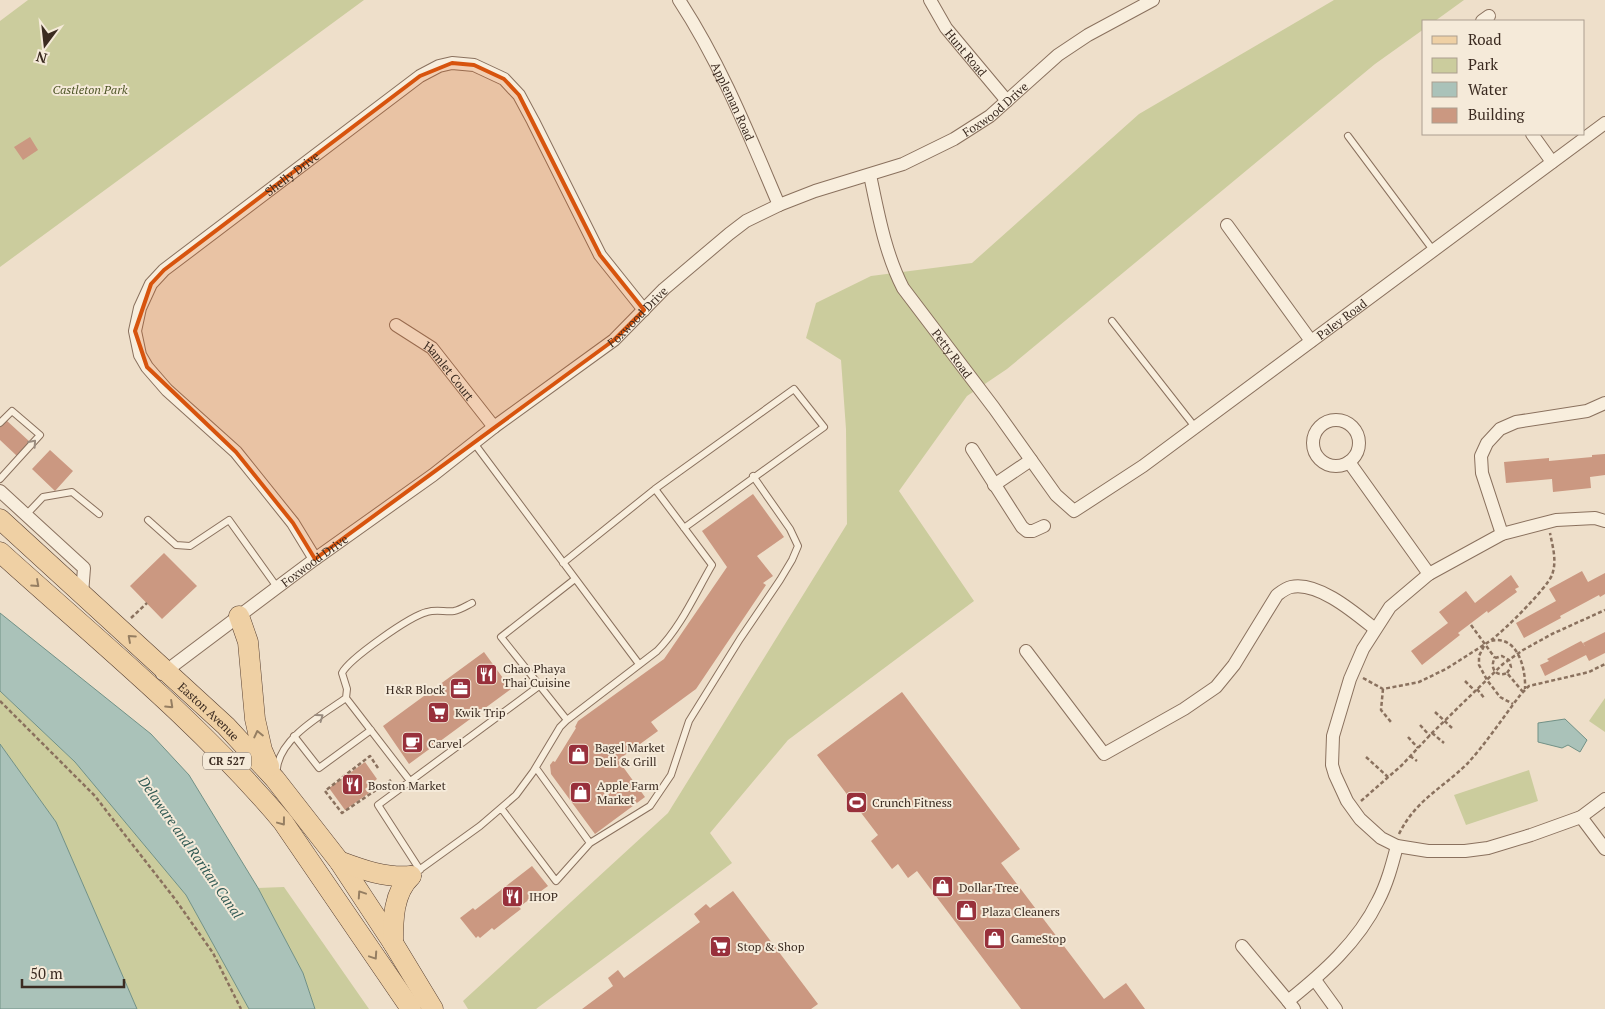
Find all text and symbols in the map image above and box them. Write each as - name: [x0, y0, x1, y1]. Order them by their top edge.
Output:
- north arrow: [20, 20, 70, 70]
- legend: [1422, 20, 1585, 135]
- street label: Hunt Road: [942, 26, 991, 79]
- text: Road: [1468, 29, 1501, 49]
- text: N: [34, 47, 49, 69]
- text: Park: [1468, 54, 1498, 74]
- street label: Appleman Road: [709, 59, 758, 143]
- street label: Foxwood Drive: [959, 79, 1031, 139]
- text: Water: [1468, 79, 1508, 99]
- park label: Castleton Park: [52, 82, 128, 97]
- text: Building: [1468, 104, 1526, 124]
- street label: Shelly Drive: [261, 148, 322, 199]
- street label: Foxwood Drive: [604, 283, 670, 350]
- street label: Paley Road: [1313, 295, 1370, 342]
- street label: Petty Road: [929, 326, 976, 381]
- street label: Hamlet Court: [421, 337, 478, 404]
- one-way arrow: [27, 440, 36, 449]
- street label: Foxwood Drive: [278, 531, 351, 590]
- one-way arrow: [31, 579, 40, 588]
- one-way arrow: [127, 634, 136, 643]
- place label: Chao Phaya Thai Cuisine: [503, 661, 570, 690]
- restaurant icon: Chao Phaya Thai Cuisine: [475, 663, 499, 687]
- office icon: H&R Block: [449, 677, 473, 701]
- street label: Easton Avenue: [175, 679, 243, 743]
- place label: H&R Block: [386, 682, 446, 697]
- one-way arrow: [164, 699, 173, 708]
- supermarket icon: Kwik Trip: [427, 700, 451, 724]
- place label: Kwik Trip: [455, 705, 506, 720]
- one-way arrow: [314, 714, 324, 723]
- one-way arrow: [253, 729, 264, 738]
- cafe icon: Carvel: [400, 731, 424, 755]
- place label: Carvel: [428, 736, 463, 751]
- place label: Bagel Market Deli & Grill: [595, 740, 665, 769]
- shop icon: Bagel Market Deli & Grill: [567, 742, 591, 766]
- road number: CR 527: [203, 752, 251, 769]
- water label: Delaware and Raritan Canal: [134, 771, 248, 922]
- restaurant icon: Boston Market: [340, 773, 364, 797]
- place label: Boston Market: [368, 778, 447, 793]
- place label: Apple Farm Market: [597, 778, 660, 807]
- shop icon: Apple Farm Market: [569, 780, 593, 804]
- sports icon: Crunch Fitness: [844, 790, 868, 814]
- place label: Crunch Fitness: [872, 795, 952, 810]
- one-way arrow: [276, 816, 285, 826]
- shop icon: Dollar Tree: [931, 875, 955, 899]
- place label: Dollar Tree: [959, 880, 1019, 895]
- restaurant icon: IHOP: [501, 884, 525, 908]
- place label: IHOP: [529, 889, 558, 904]
- one-way arrow: [358, 890, 367, 899]
- shop icon: Plaza Cleaners: [954, 899, 978, 923]
- place label: Plaza Cleaners: [982, 904, 1060, 919]
- shop icon: GameStop: [983, 926, 1007, 950]
- place label: GameStop: [1011, 931, 1066, 946]
- supermarket icon: Stop & Shop: [709, 934, 733, 958]
- place label: Stop & Shop: [737, 939, 805, 954]
- one-way arrow: [368, 950, 377, 960]
- scale bar: [22, 956, 125, 988]
- text: 50 m: [30, 963, 63, 983]

